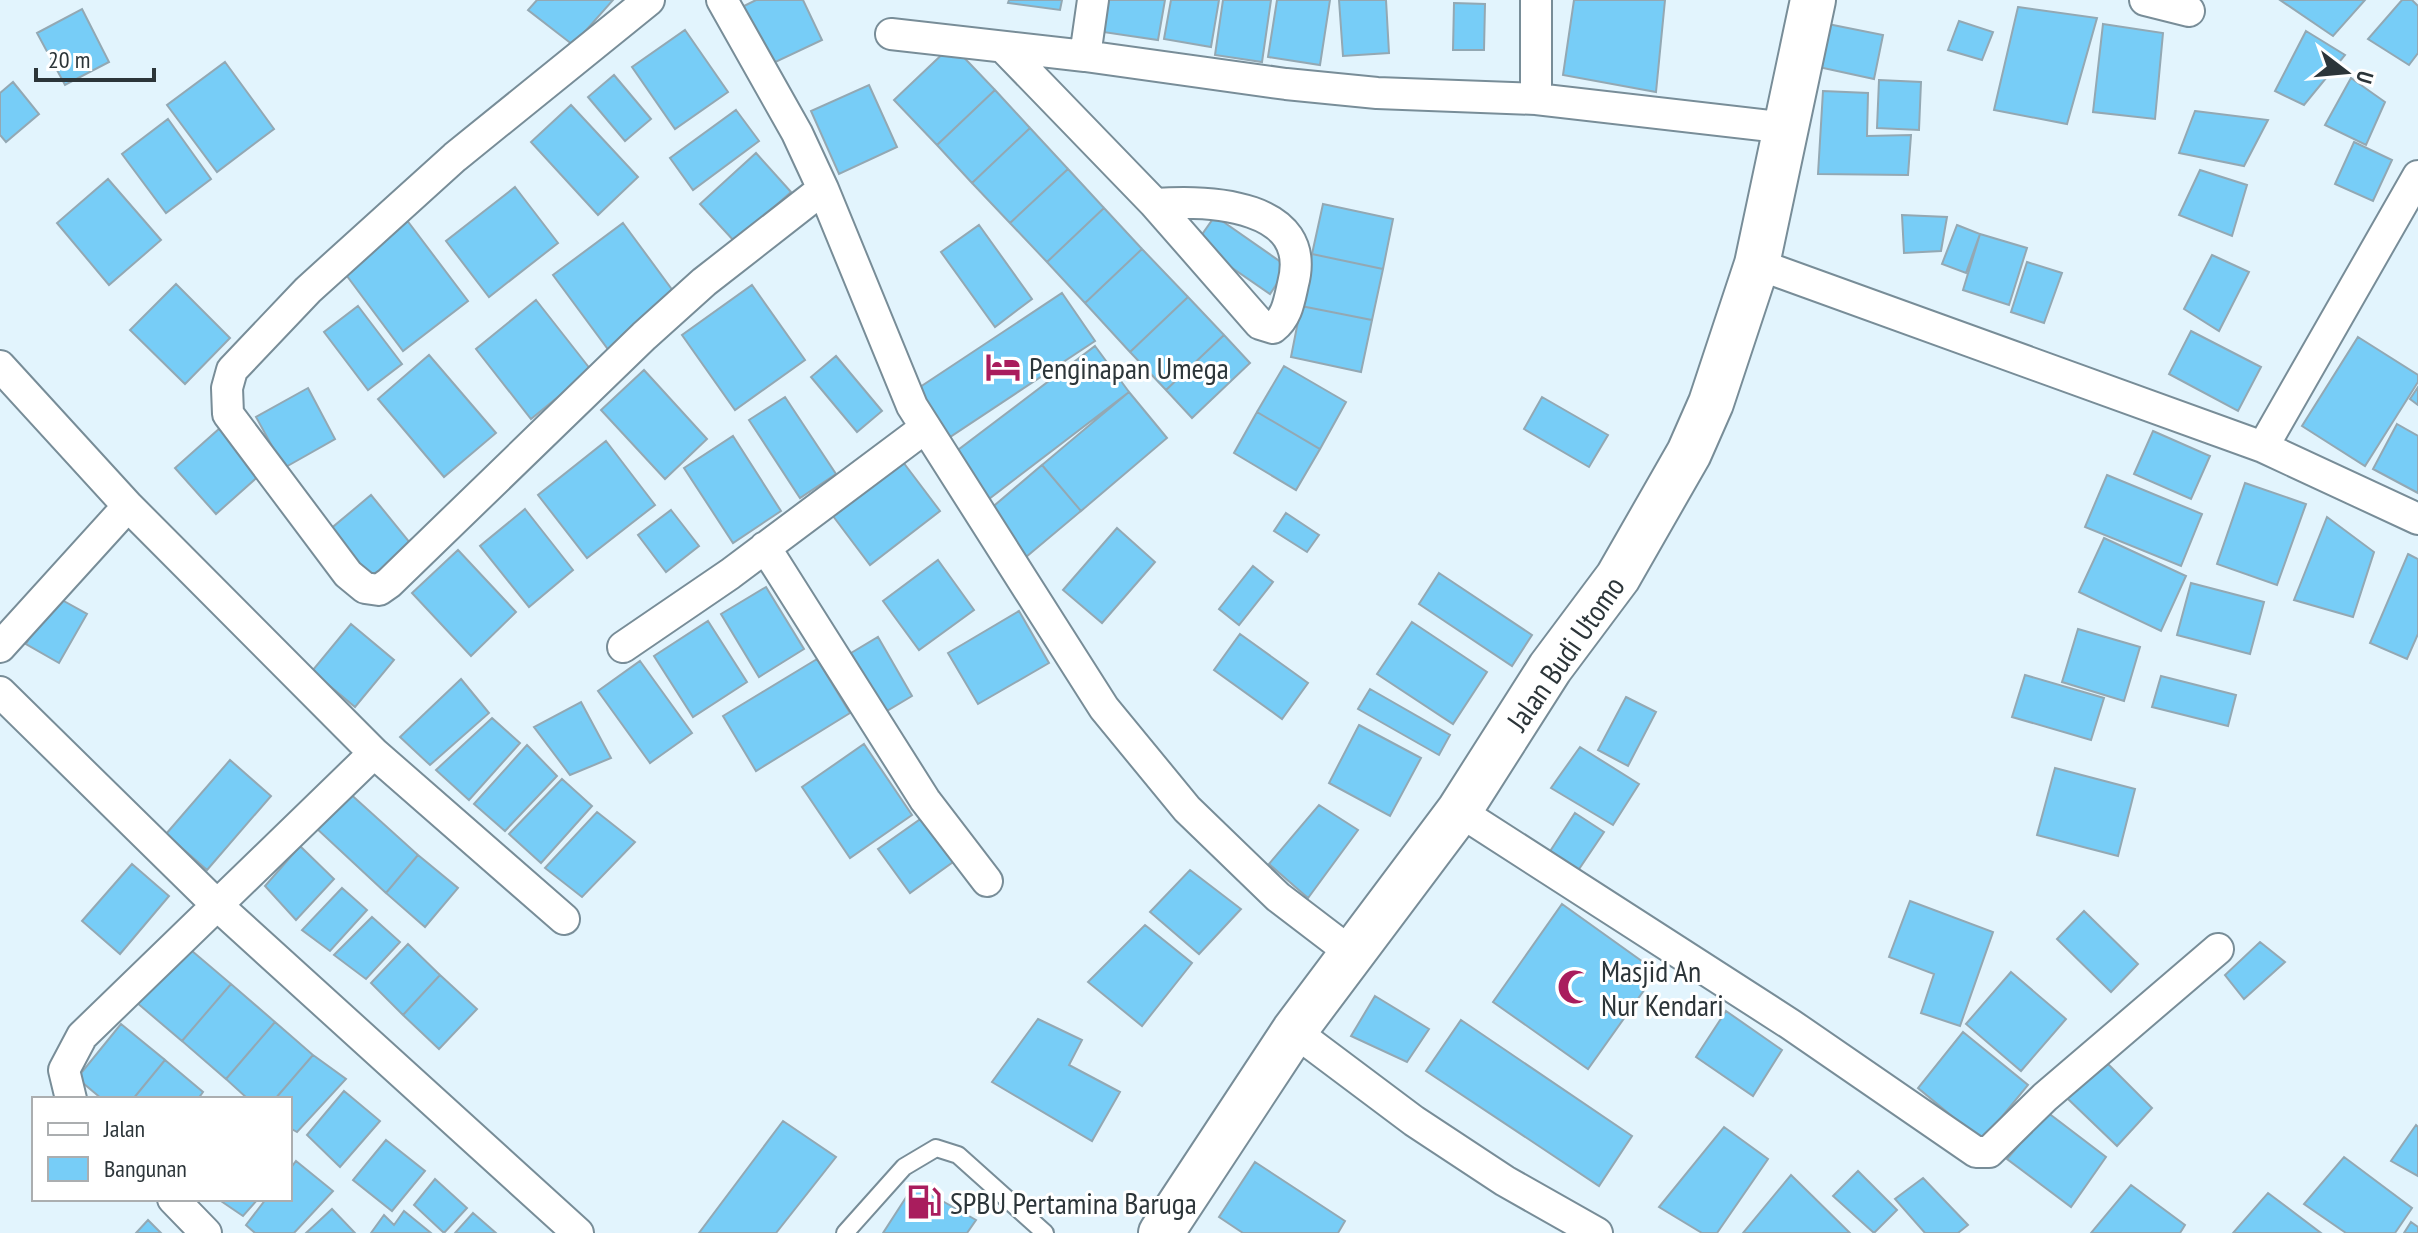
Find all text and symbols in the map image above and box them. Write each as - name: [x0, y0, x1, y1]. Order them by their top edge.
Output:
- scale bar: [36, 32, 154, 82]
- north arrow: [2306, 32, 2386, 112]
- text: 20 m: [48, 44, 90, 75]
- text: U: [2350, 68, 2380, 87]
- hotel icon: Penginapan Umega: [984, 348, 1022, 386]
- place label: Penginapan Umega: [1029, 348, 1229, 387]
- street label: Jalan Budi Utomo: [1497, 568, 1633, 739]
- place label: Masjid An Nur Kendari: [1601, 951, 1724, 1024]
- mosque icon: Masjid An Nur Kendari: [1556, 968, 1594, 1006]
- legend: [32, 1097, 292, 1201]
- text: Jalan: [103, 1113, 145, 1144]
- text: Bangunan: [104, 1153, 187, 1184]
- fuel station icon: SPBU Pertamina Baruga: [905, 1183, 943, 1221]
- place label: SPBU Pertamina Baruga: [950, 1183, 1197, 1222]

